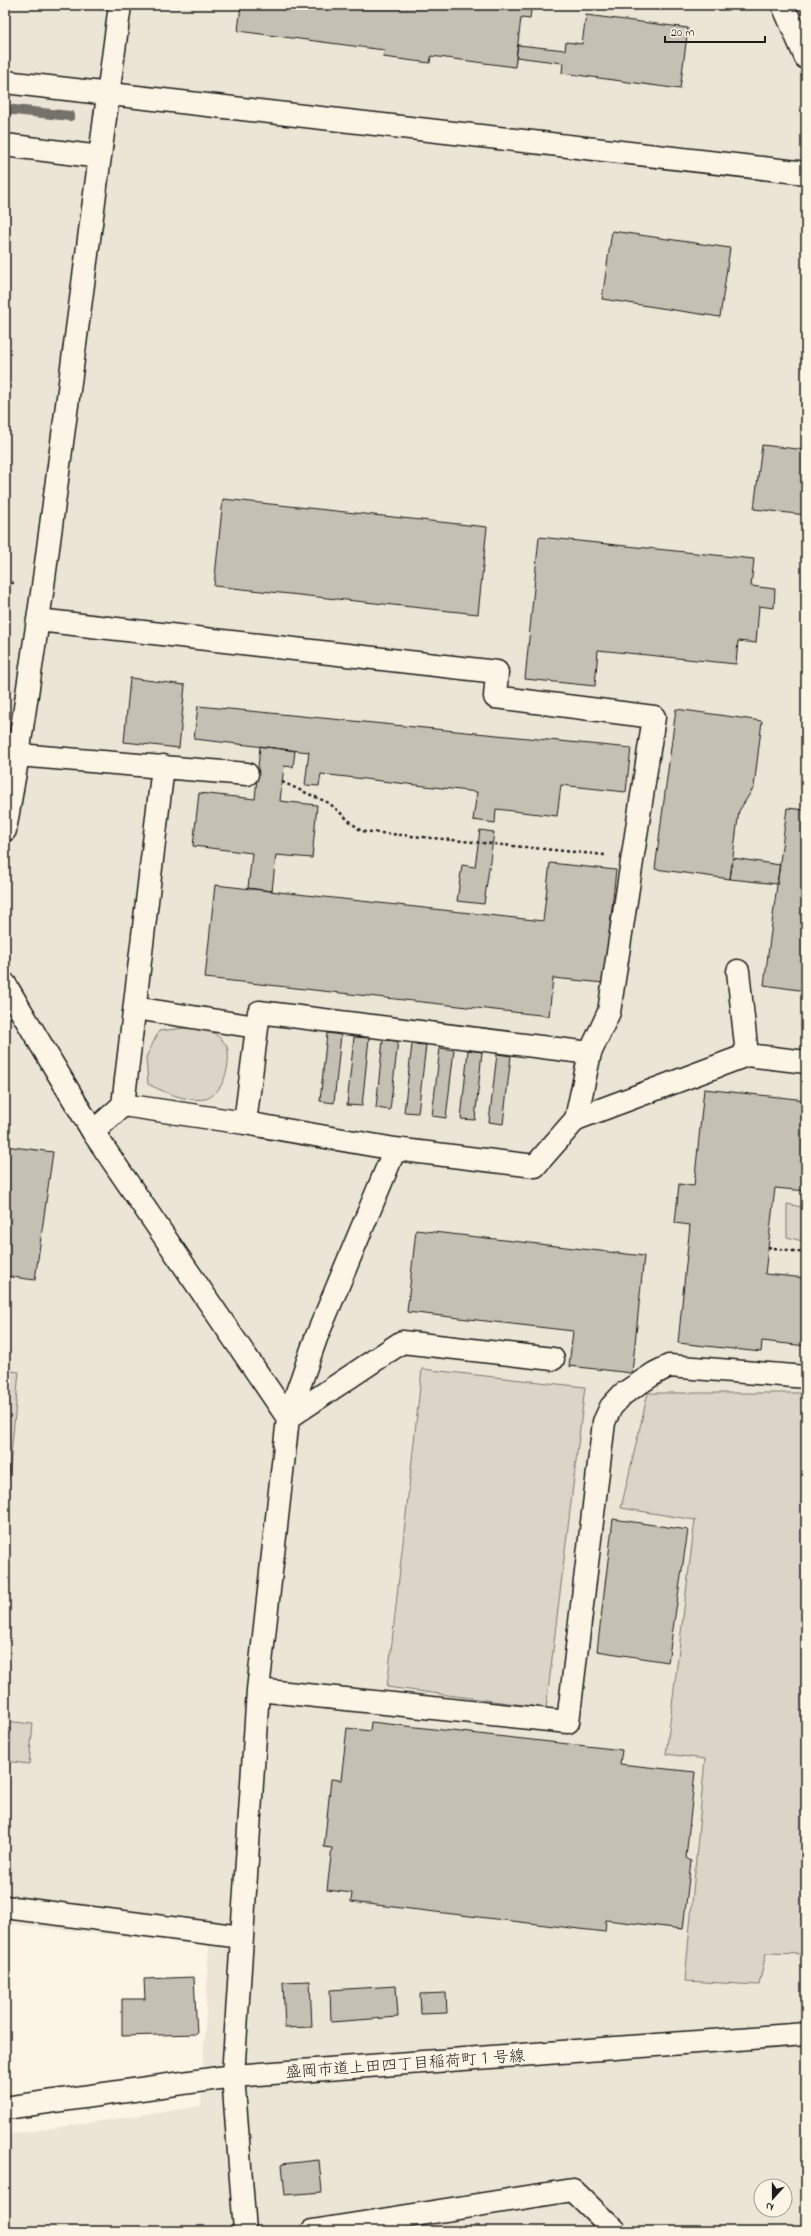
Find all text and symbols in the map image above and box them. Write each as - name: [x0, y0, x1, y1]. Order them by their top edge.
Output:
- scale bar: [665, 18, 765, 44]
- text: 20 m: [671, 24, 694, 42]
- street label: 盛岡市道上田四丁目稲荷町１号線: [285, 2045, 526, 2085]
- north arrow: [753, 2178, 793, 2218]
- text: N: [763, 2198, 776, 2215]

